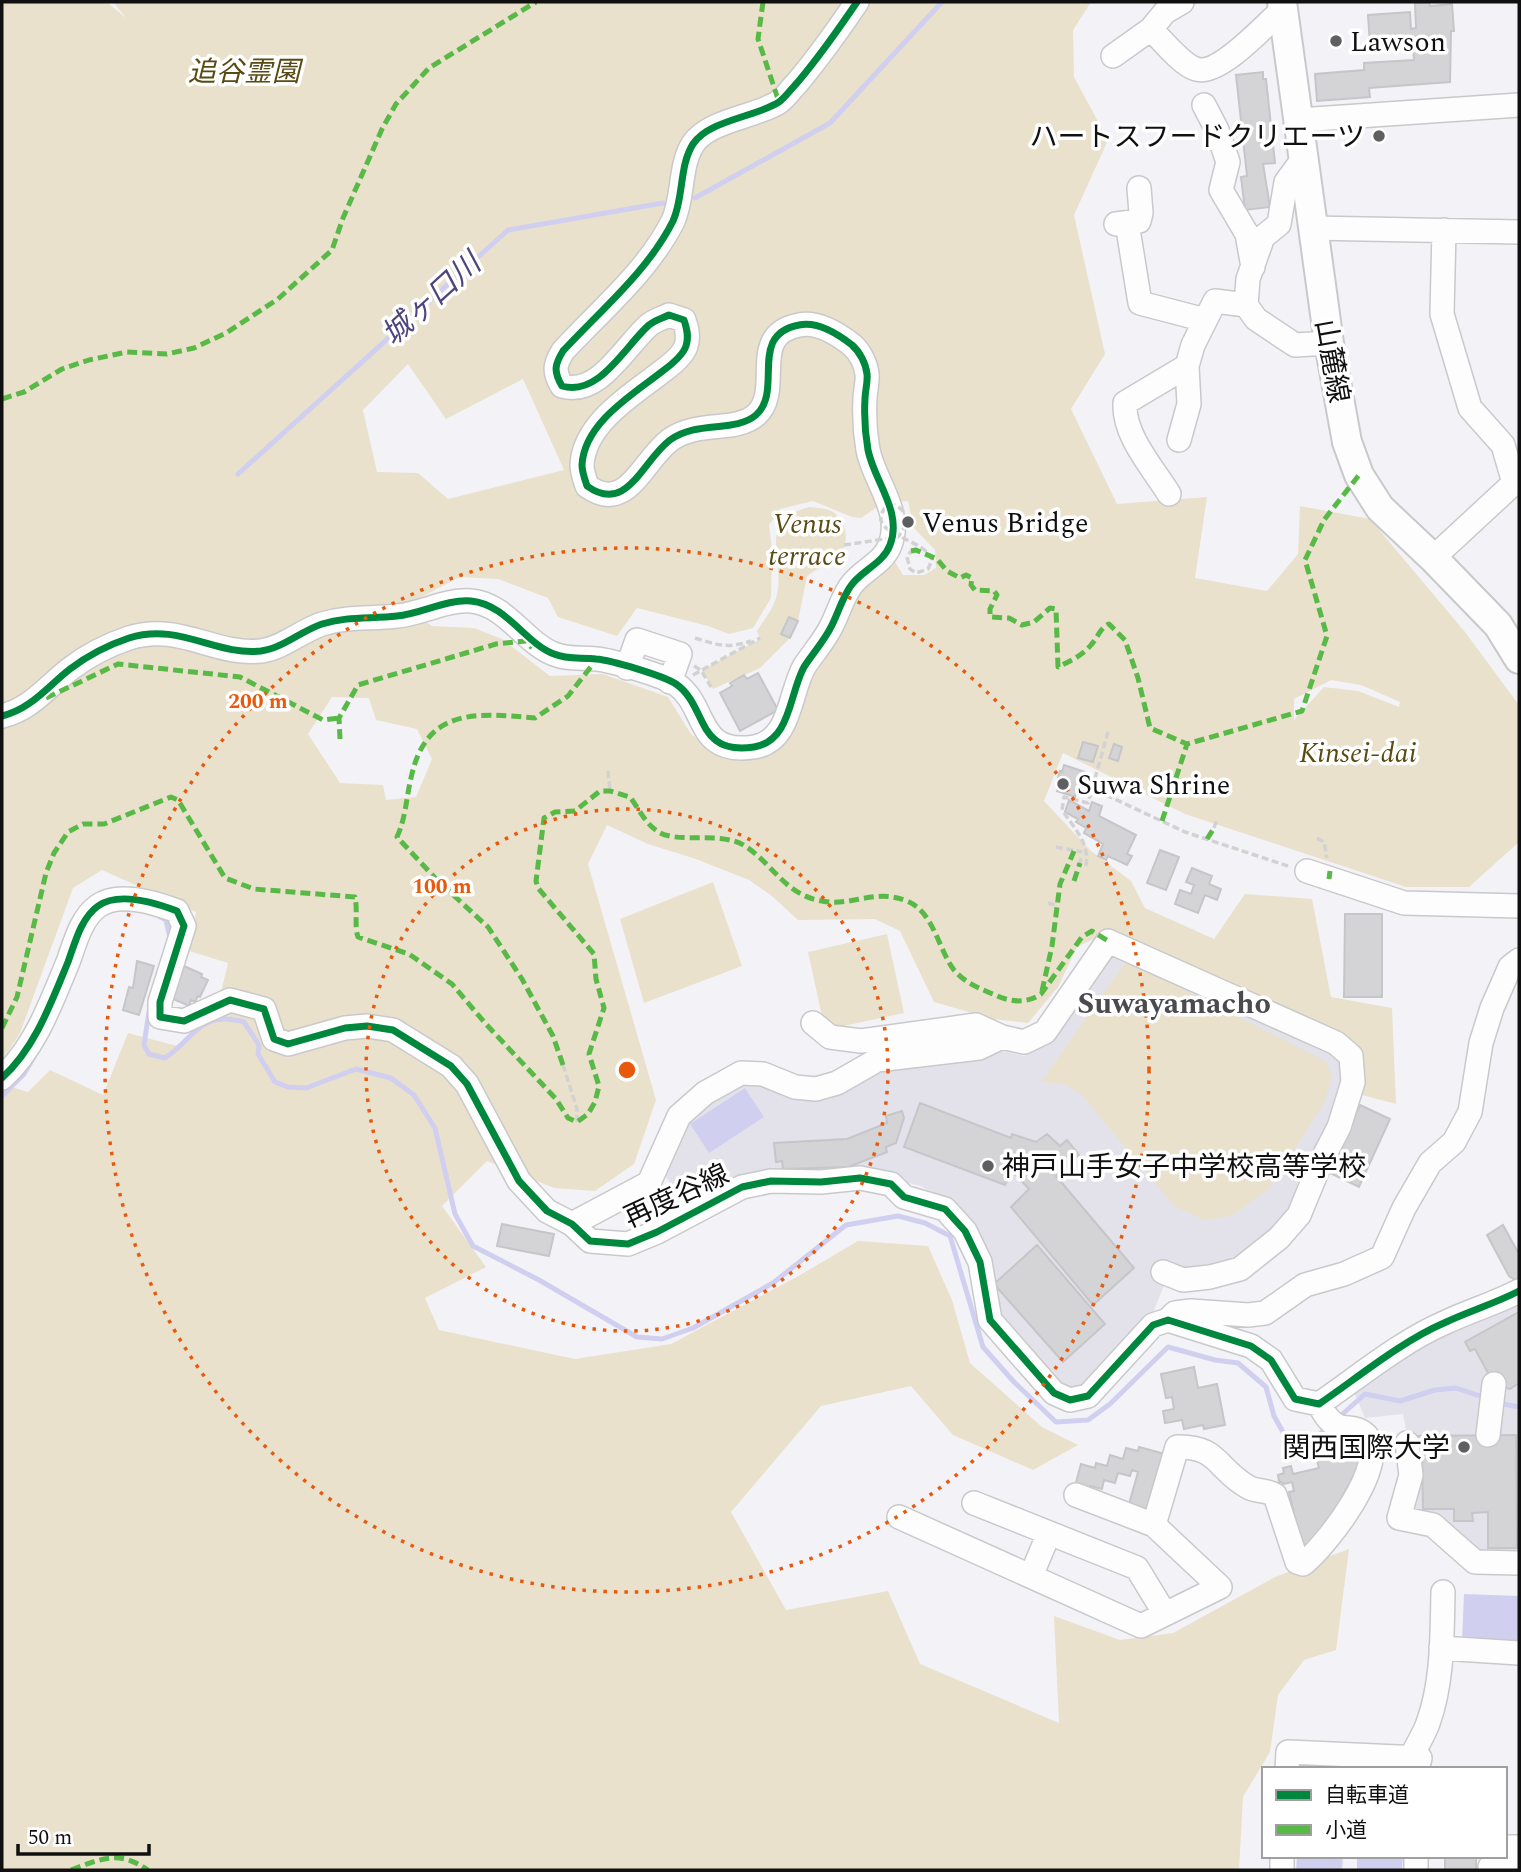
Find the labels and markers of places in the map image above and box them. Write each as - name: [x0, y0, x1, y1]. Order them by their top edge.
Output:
- place label: Lawson: [1350, 21, 1446, 64]
- marker: Lawson: [1328, 33, 1344, 49]
- place label: ハートスフードクリエーツ: [1030, 116, 1365, 159]
- marker: ハートスフードクリエーツ: [1371, 128, 1387, 144]
- place label: Venus Bridge: [922, 502, 1089, 545]
- marker: Venus Bridge: [900, 514, 916, 530]
- place label: Suwa Shrine: [1077, 764, 1230, 807]
- marker: Suwa Shrine: [1055, 776, 1071, 792]
- centre of rings: [615, 1058, 639, 1082]
- place label: 神戸山手女子中学校高等学校: [1002, 1146, 1366, 1189]
- marker: 神戸山手女子中学校高等学校: [980, 1158, 996, 1174]
- place label: 関西国際大学: [1282, 1427, 1450, 1470]
- marker: 関西国際大学: [1456, 1439, 1472, 1455]

